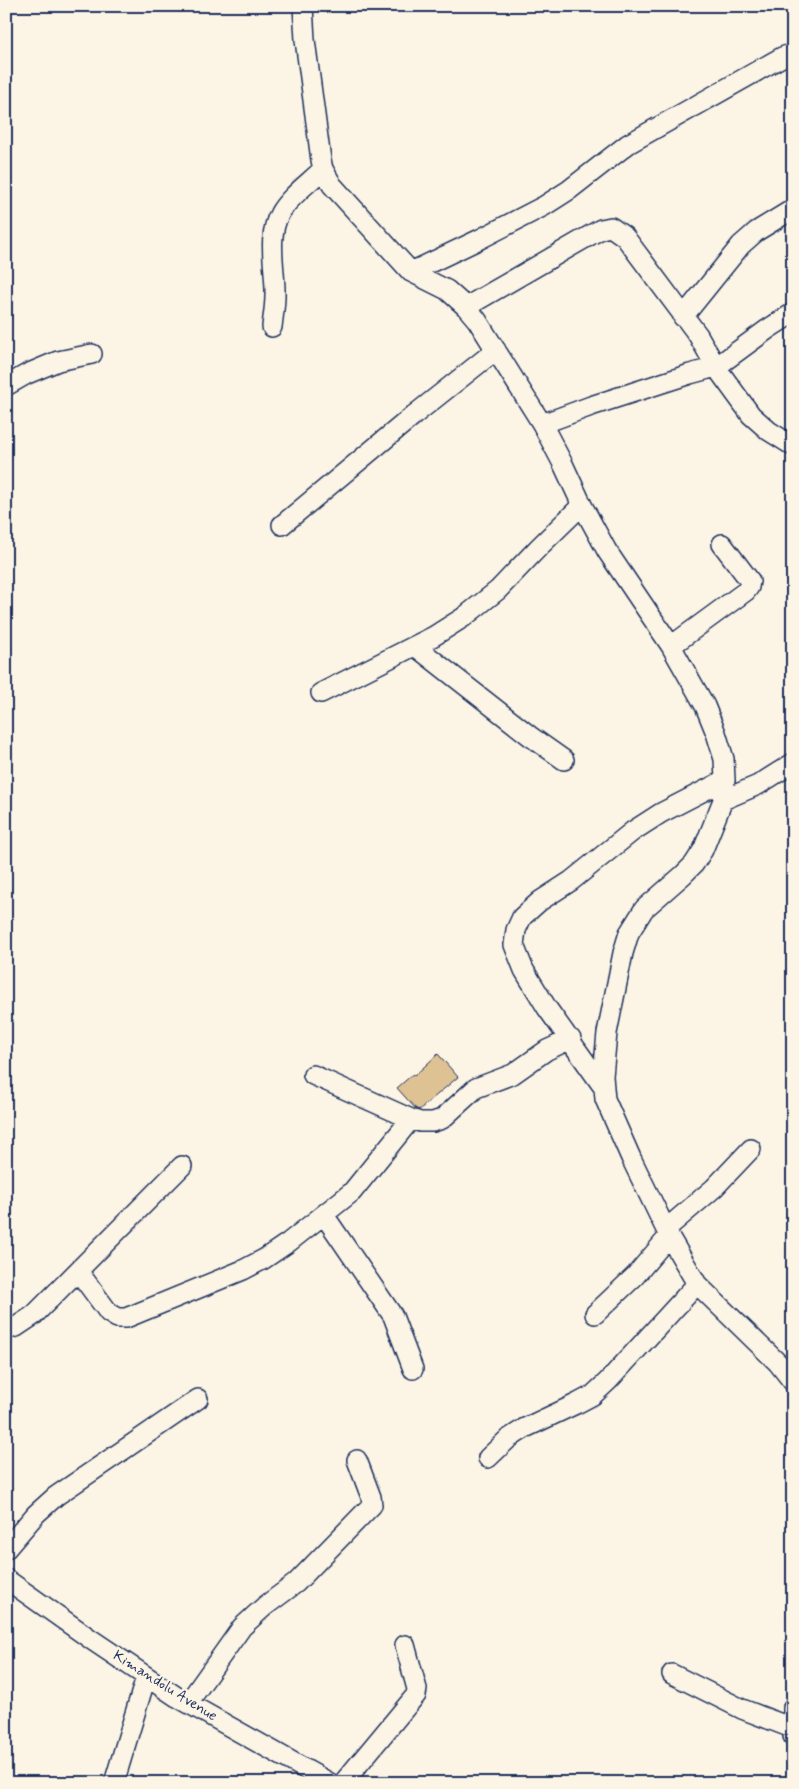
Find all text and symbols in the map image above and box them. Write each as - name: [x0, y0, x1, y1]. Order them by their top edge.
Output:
- street label: Kimandolu Avenue: [109, 1646, 221, 1726]

